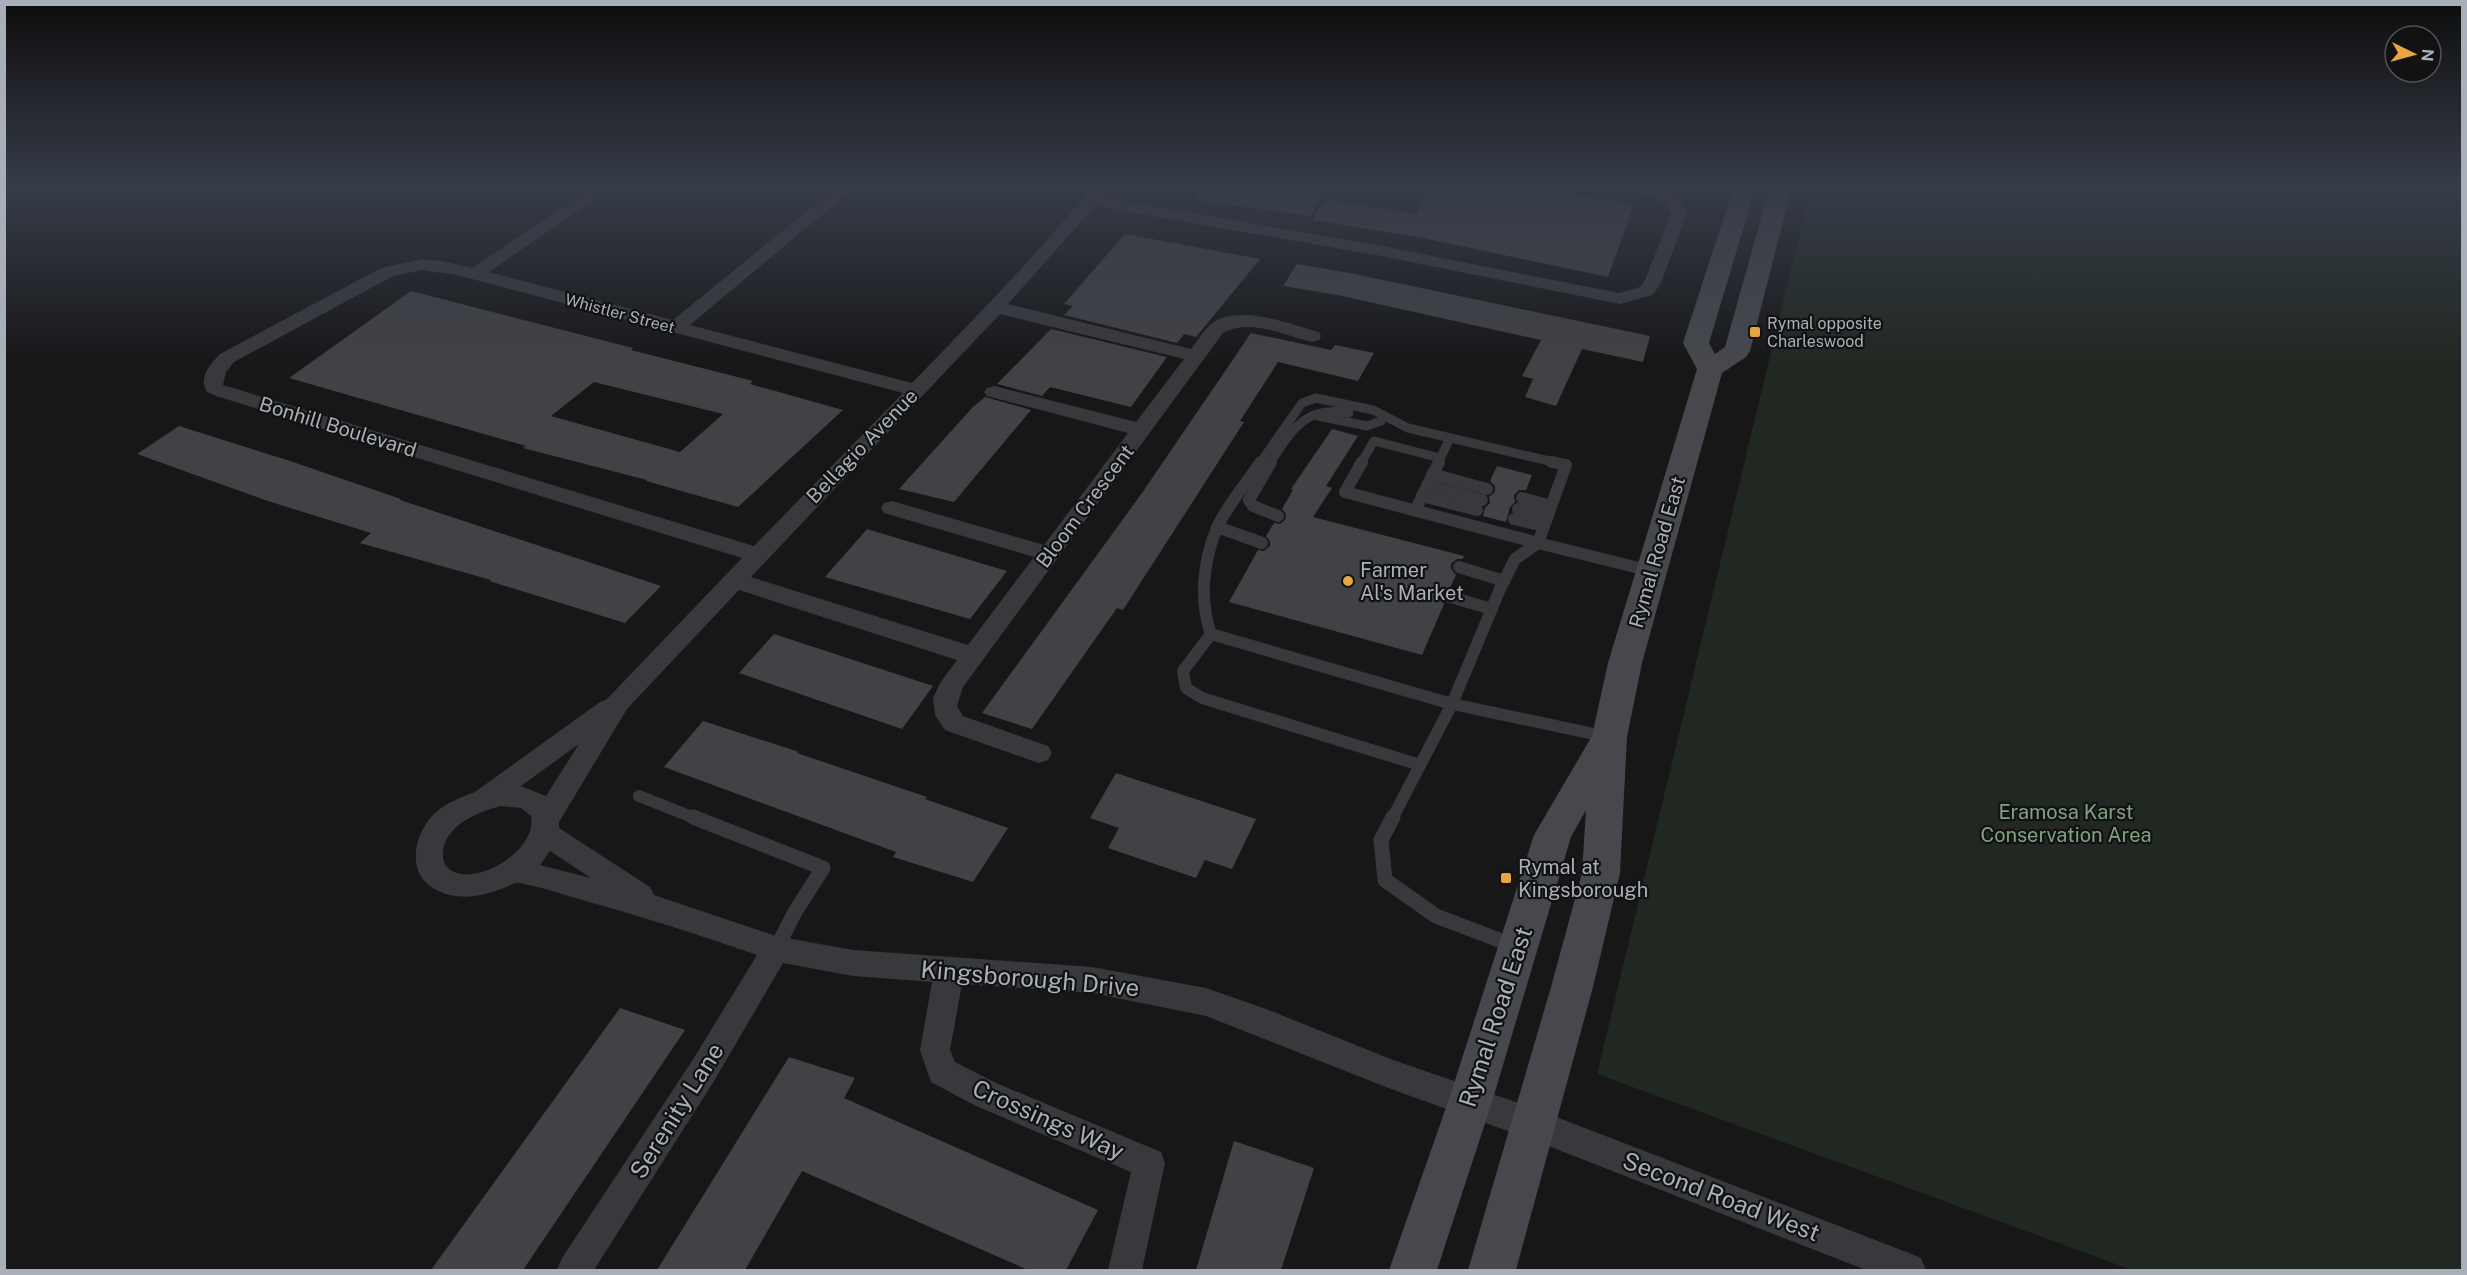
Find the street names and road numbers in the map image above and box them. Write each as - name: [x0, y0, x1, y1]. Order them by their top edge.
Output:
- street label: Whistler Street: [563, 290, 677, 337]
- street label: Bellagio Avenue: [801, 384, 923, 508]
- street label: Bonhill Boulevard: [256, 392, 420, 462]
- street label: Bloom Crescent: [1031, 440, 1139, 572]
- street label: Rymal Road East: [1624, 473, 1690, 631]
- street label: Rymal Road East: [1453, 923, 1537, 1110]
- street label: Kingsborough Drive: [920, 954, 1141, 1002]
- street label: Serenity Lane: [623, 1038, 729, 1183]
- street label: Crossings Way: [968, 1073, 1129, 1165]
- street label: Second Road West: [1619, 1146, 1824, 1247]

